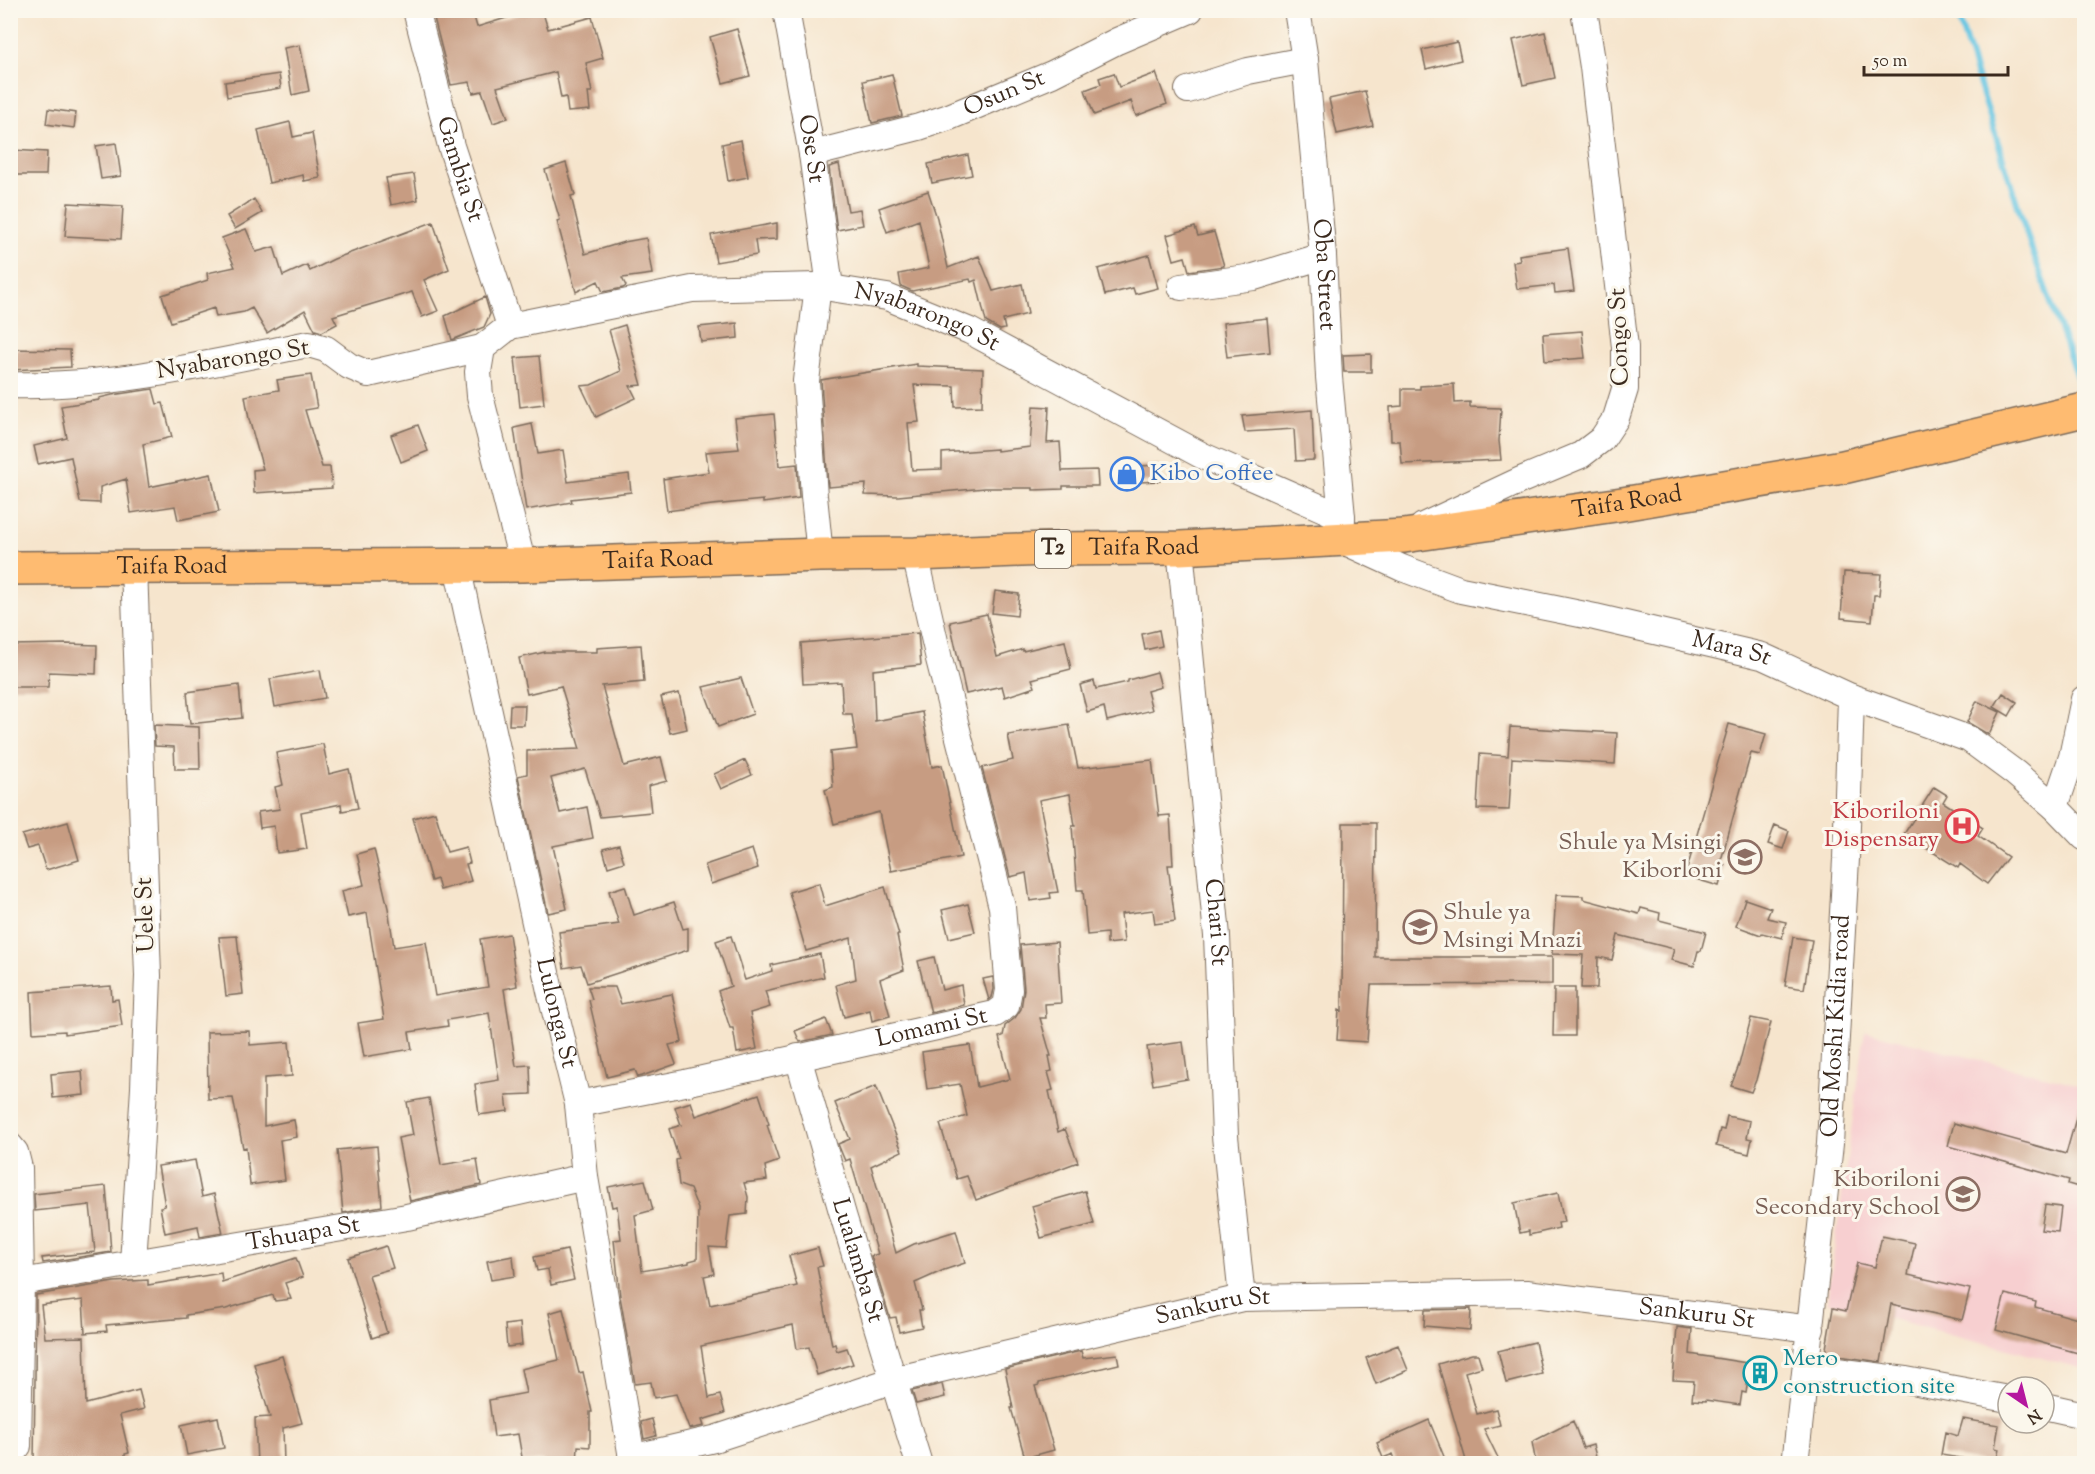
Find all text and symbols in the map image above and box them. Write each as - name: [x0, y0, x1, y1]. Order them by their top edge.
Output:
- scale bar: [1864, 39, 2008, 77]
- text: 50 m: [1872, 49, 1908, 75]
- street label: Osun St: [958, 62, 1050, 126]
- street label: Ose St: [788, 112, 833, 185]
- street label: Gambia St: [427, 113, 492, 226]
- street label: Oba Street: [1303, 217, 1344, 331]
- street label: Nyabarongo St: [852, 275, 1006, 361]
- street label: Congo St: [1601, 287, 1639, 387]
- street label: Nyabarongo St: [154, 331, 312, 389]
- shop icon: Kibo Coffee: [1109, 456, 1145, 492]
- place label: Kibo Coffee: [1150, 457, 1274, 491]
- street label: Taifa Road: [1570, 477, 1685, 528]
- road number: T2: [1035, 530, 1071, 568]
- street label: Taifa Road: [1088, 530, 1201, 566]
- street label: Taifa Road: [602, 542, 714, 579]
- street label: Taifa Road: [116, 550, 228, 584]
- street label: Mara St: [1688, 623, 1777, 675]
- place label: Kiboriloni Dispensary: [1824, 795, 1939, 857]
- hospital icon: Kiboriloni Dispensary: [1944, 808, 1980, 844]
- place label: Shule ya Msingi Kiborloni: [1558, 826, 1722, 888]
- school or university icon: Shule ya Msingi Kiborloni: [1727, 839, 1763, 875]
- street label: Uele St: [128, 877, 164, 953]
- street label: Chari St: [1195, 877, 1235, 967]
- place label: Shule ya Msingi Mnazi: [1443, 896, 1582, 958]
- school or university icon: Shule ya Msingi Mnazi: [1402, 909, 1438, 945]
- street label: Old Moshi Kidia road: [1813, 913, 1860, 1138]
- street label: Lulonga St: [526, 955, 586, 1072]
- street label: Lomami St: [873, 999, 991, 1057]
- place label: Kiboriloni Secondary School: [1755, 1163, 1940, 1225]
- school or university icon: Kiboriloni Secondary School: [1945, 1176, 1981, 1212]
- street label: Lualamba St: [822, 1194, 892, 1327]
- street label: Tshuapa St: [244, 1208, 362, 1261]
- street label: Sankuru St: [1152, 1281, 1270, 1335]
- street label: Sankuru St: [1637, 1290, 1756, 1339]
- place label: Mero construction site: [1783, 1342, 1955, 1404]
- building icon: Mero construction site: [1742, 1355, 1778, 1391]
- north arrow: [1996, 1375, 2056, 1435]
- text: N: [2021, 1402, 2045, 1428]

